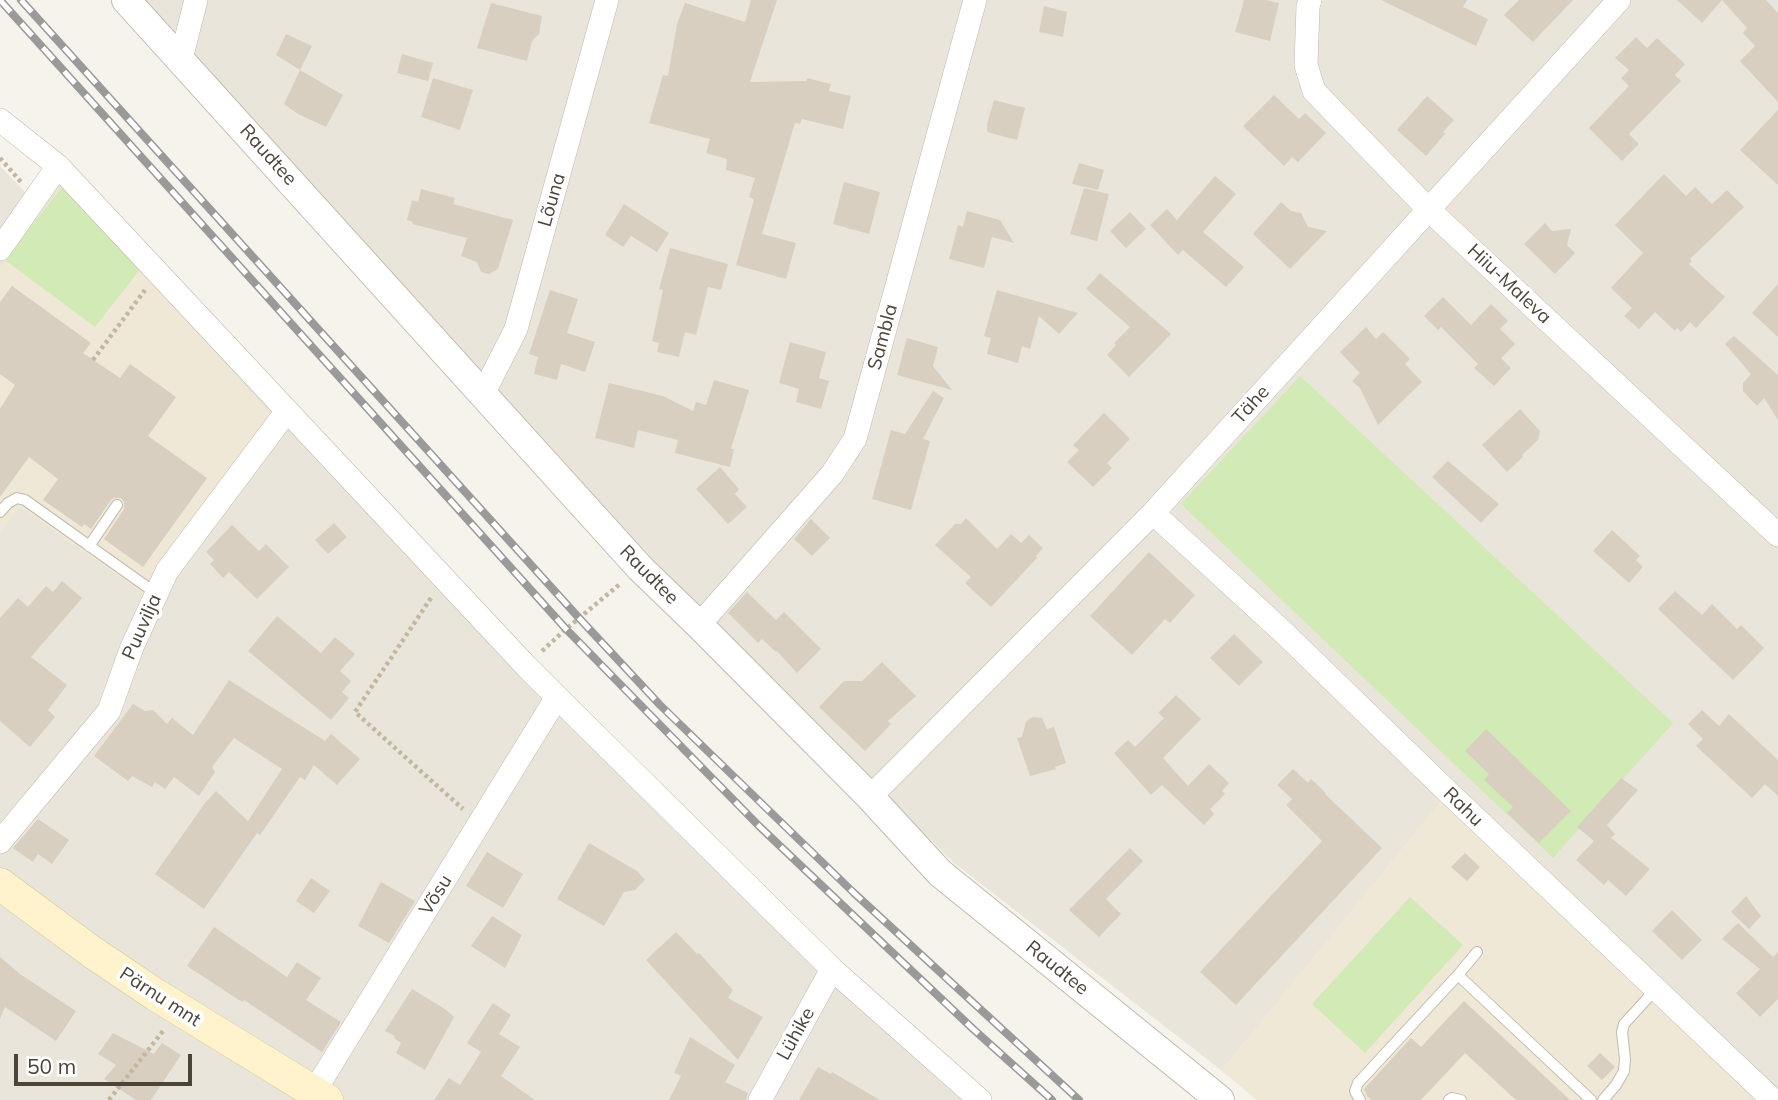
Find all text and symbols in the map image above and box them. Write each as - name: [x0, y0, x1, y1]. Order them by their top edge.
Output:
- street label: Raudtee: [235, 120, 301, 190]
- street label: Lõuna: [534, 171, 570, 229]
- street label: Hiiu-Maleva: [1462, 239, 1556, 329]
- street label: Sambla: [863, 302, 903, 372]
- street label: Tähe: [1228, 381, 1274, 429]
- street label: Raudtee: [615, 541, 683, 609]
- street label: Puuvilja: [118, 591, 166, 663]
- street label: Rahu: [1438, 783, 1488, 831]
- street label: Võsu: [415, 871, 457, 919]
- street label: Raudtee: [1021, 936, 1093, 1000]
- street label: Pärnu mnt: [115, 962, 205, 1032]
- street label: Lühike: [772, 1004, 820, 1064]
- scale bar: [18, 1040, 196, 1084]
- text: 50 m: [27, 1053, 76, 1079]

